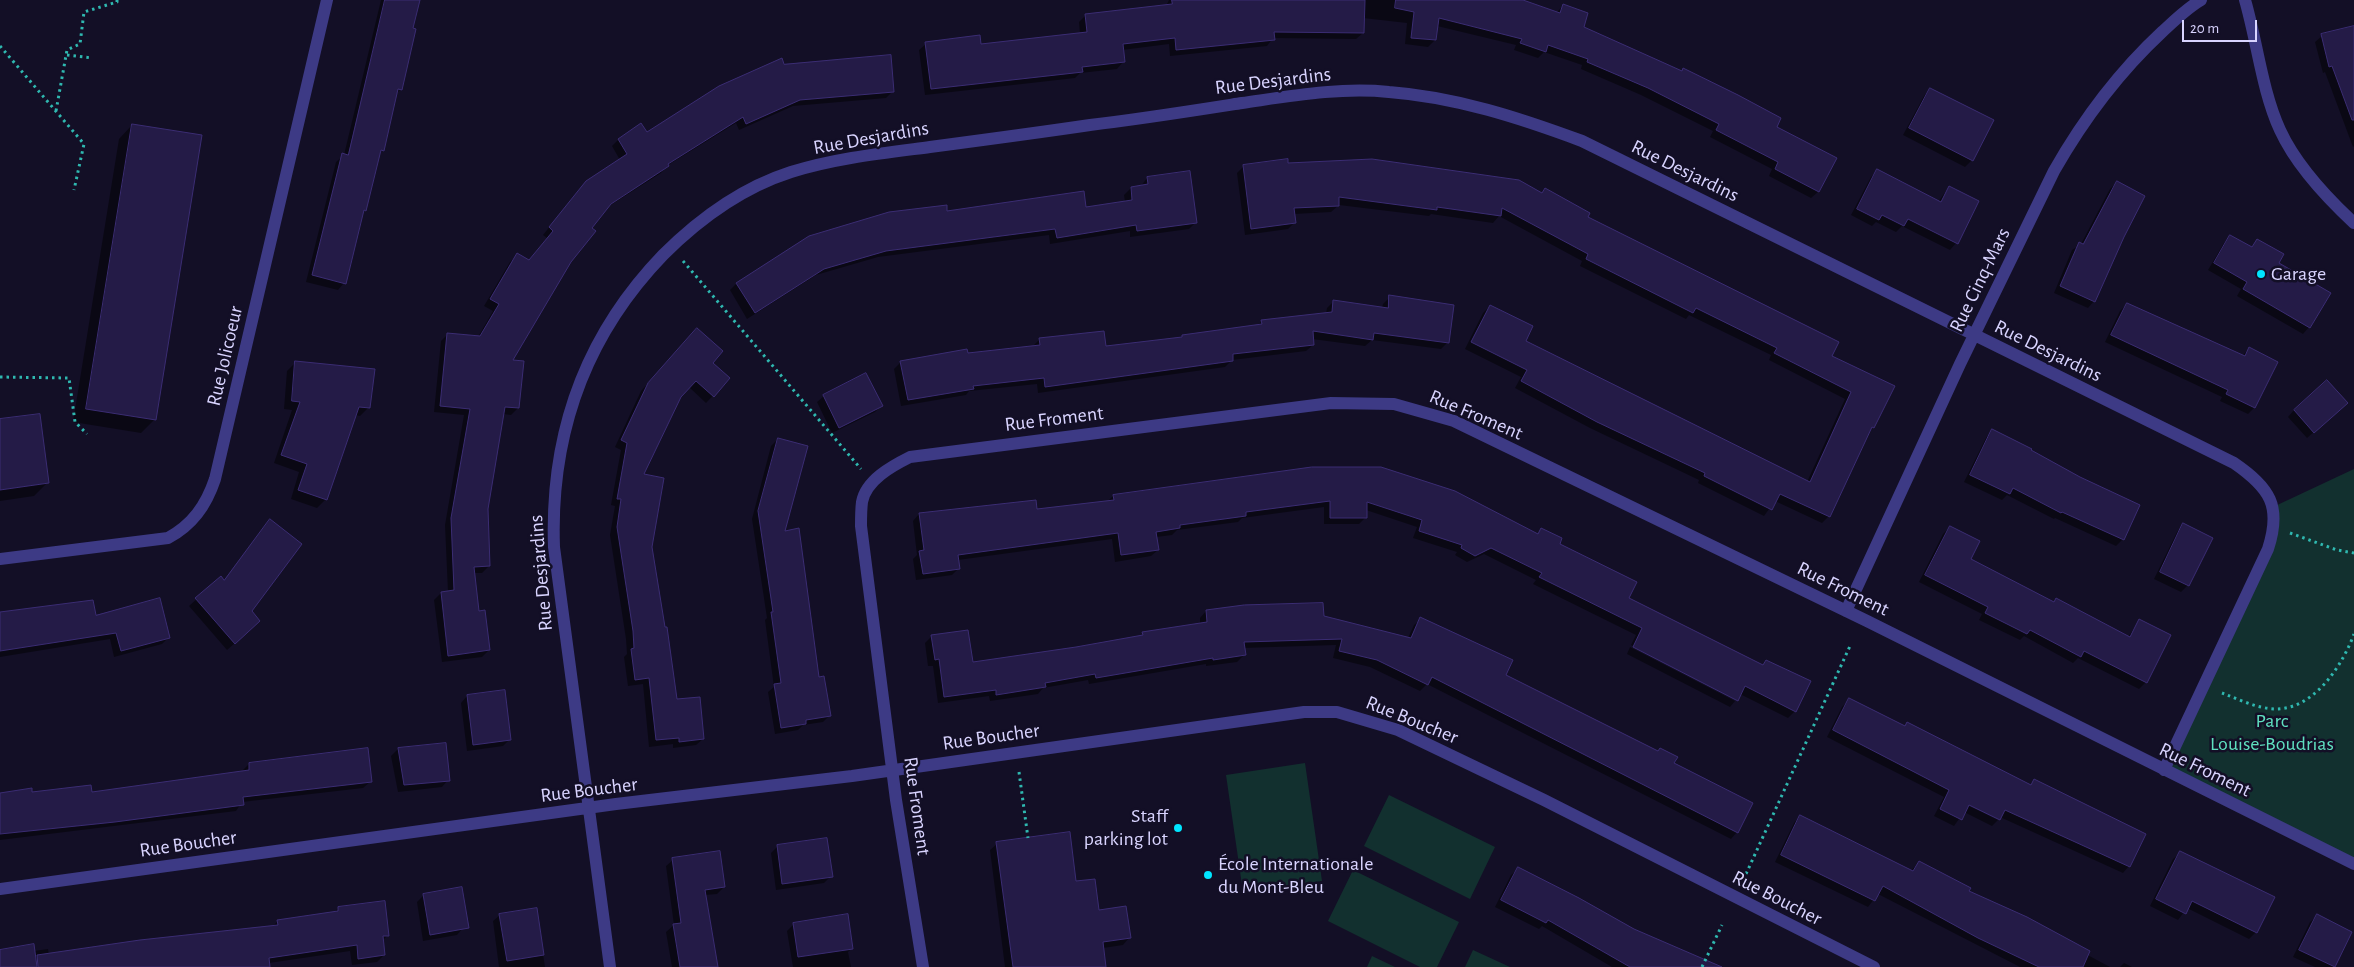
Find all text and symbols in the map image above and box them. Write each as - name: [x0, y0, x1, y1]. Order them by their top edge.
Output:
- scale bar: [2184, 10, 2259, 42]
- text: 20 m: [2190, 21, 2219, 36]
- street label: Rue Desjardins: [1214, 62, 1332, 100]
- street label: Rue Desjardins: [811, 116, 931, 160]
- street label: Rue Desjardins: [1627, 135, 1743, 207]
- street label: Rue Cinq-Mars: [1944, 224, 2016, 336]
- place label: Garage: [2271, 262, 2326, 286]
- marker: Garage: [2255, 268, 2267, 280]
- street label: Rue Jolicoeur: [202, 304, 248, 408]
- street label: Rue Desjardins: [1990, 315, 2106, 387]
- street label: Rue Froment: [1426, 385, 1526, 445]
- street label: Rue Froment: [1003, 401, 1105, 437]
- street label: Rue Desjardins: [524, 514, 558, 632]
- street label: Rue Froment: [1793, 556, 1893, 622]
- street label: Rue Boucher: [1362, 691, 1462, 749]
- park label: Parc Louise-Boudrias: [2210, 709, 2334, 756]
- street label: Rue Boucher: [941, 718, 1041, 756]
- street label: Rue Froment: [2155, 737, 2255, 803]
- street label: Rue Froment: [898, 755, 936, 857]
- street label: Rue Boucher: [539, 772, 639, 808]
- place label: Staff parking lot: [1084, 804, 1168, 851]
- marker: Staff parking lot: [1172, 822, 1184, 834]
- street label: Rue Boucher: [138, 825, 238, 863]
- place label: École Internationale du Mont-Bleu: [1218, 852, 1373, 899]
- street label: Rue Boucher: [1728, 865, 1826, 931]
- marker: École Internationale du Mont-Bleu: [1202, 869, 1214, 881]

